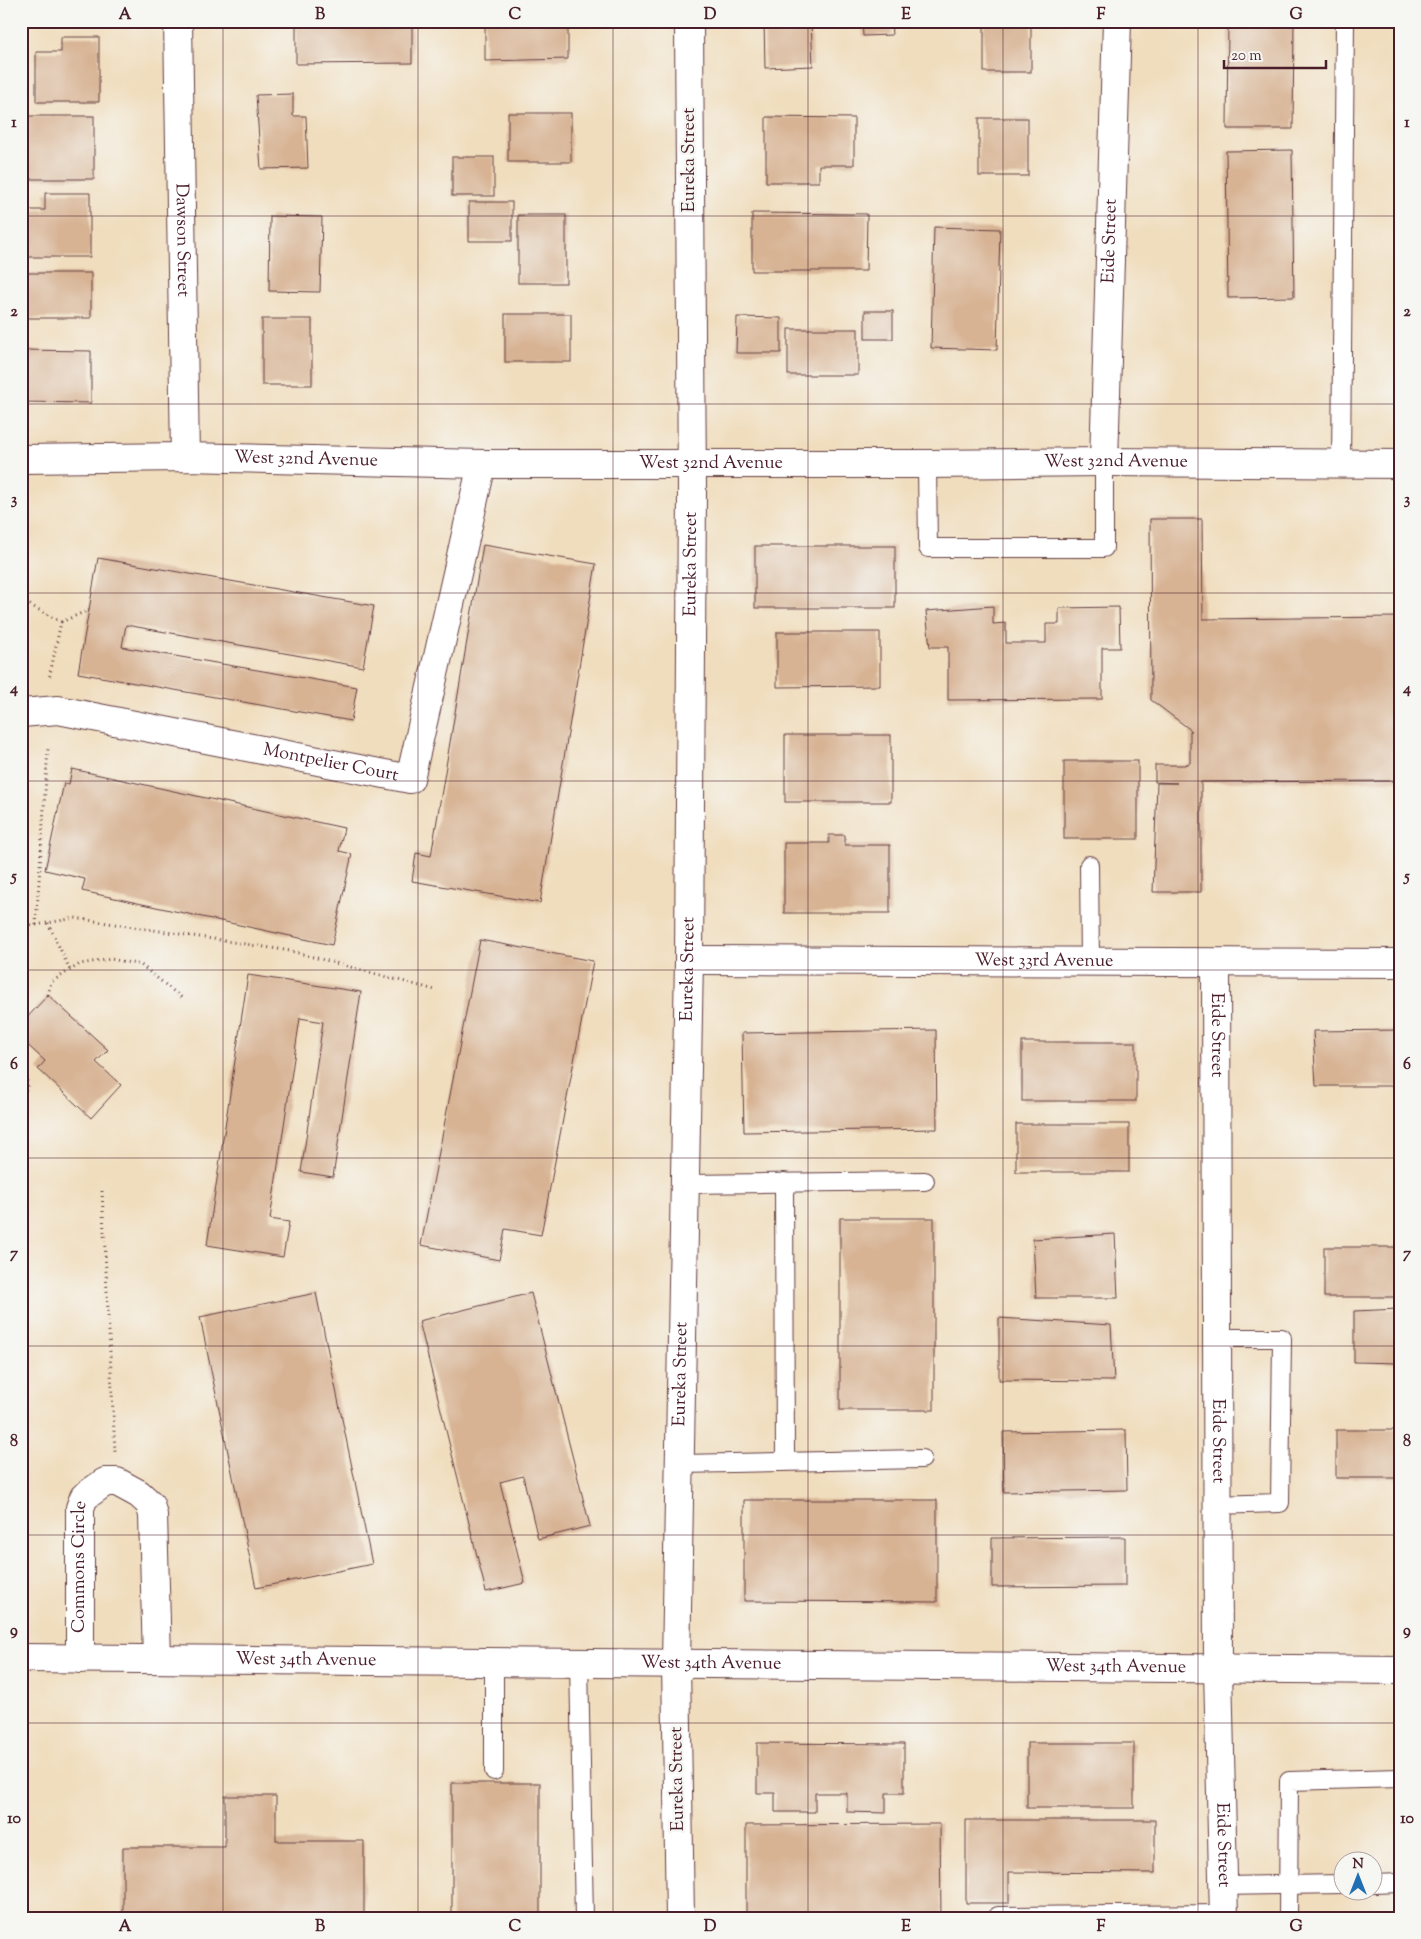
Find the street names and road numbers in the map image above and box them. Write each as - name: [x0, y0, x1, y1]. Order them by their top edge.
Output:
- street label: Eureka Street: [677, 108, 703, 212]
- street label: Dawson Street: [168, 183, 195, 297]
- street label: Eide Street: [1096, 198, 1125, 284]
- street label: West 32nd Avenue: [234, 445, 378, 475]
- street label: West 32nd Avenue: [1044, 449, 1188, 476]
- street label: West 32nd Avenue: [639, 451, 783, 477]
- street label: Eureka Street: [678, 512, 705, 617]
- street label: Montpelier Court: [261, 737, 401, 789]
- street label: Eureka Street: [675, 917, 702, 1022]
- street label: West 33rd Avenue: [974, 948, 1114, 975]
- street label: Eide Street: [1203, 993, 1229, 1077]
- street label: Eureka Street: [667, 1321, 695, 1427]
- street label: Eide Street: [1204, 1399, 1230, 1483]
- street label: Commons Circle: [67, 1497, 95, 1633]
- street label: West 34th Avenue: [236, 1647, 376, 1674]
- street label: West 34th Avenue: [641, 1650, 781, 1678]
- street label: West 34th Avenue: [1046, 1654, 1186, 1681]
- street label: Eureka Street: [664, 1726, 692, 1832]
- street label: Eide Street: [1208, 1802, 1236, 1888]

